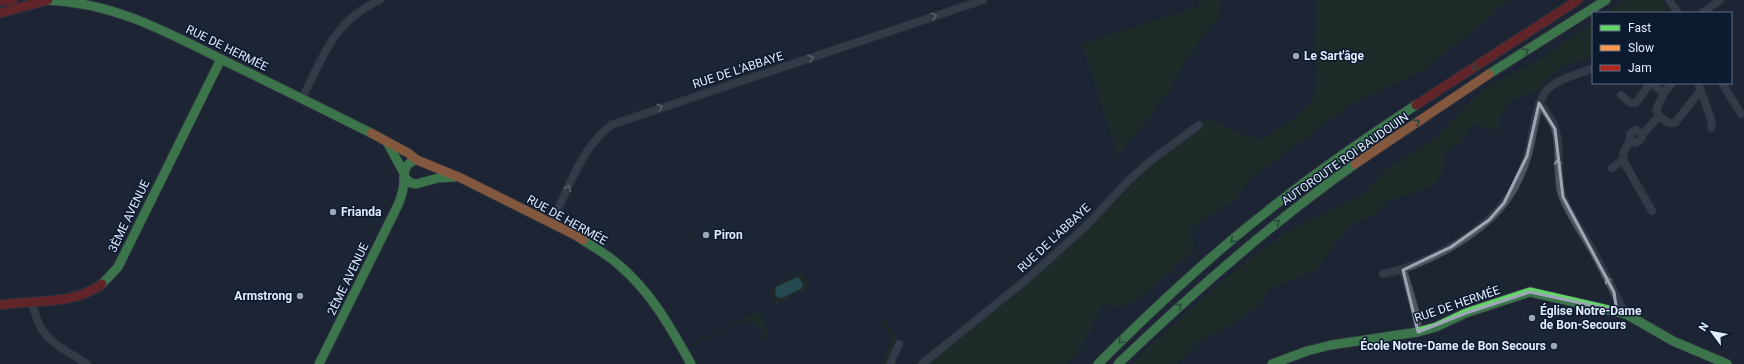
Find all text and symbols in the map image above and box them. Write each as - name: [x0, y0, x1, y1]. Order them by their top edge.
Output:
- legend: [1592, 12, 1732, 84]
- one-way arrow: [930, 13, 937, 21]
- street label: RUE DE HERMÉE: [184, 21, 271, 74]
- text: Fast: [1628, 21, 1651, 35]
- text: Slow: [1628, 41, 1654, 55]
- street label: RUE DE L'ABBAYE: [691, 49, 785, 91]
- place label: Le Sart'âge: [1304, 49, 1364, 63]
- one-way arrow: [1522, 49, 1529, 56]
- marker: Le Sart'âge: [1291, 51, 1301, 61]
- one-way arrow: [807, 54, 814, 63]
- text: Jam: [1628, 61, 1652, 75]
- one-way arrow: [1472, 62, 1479, 70]
- one-way arrow: [657, 103, 664, 112]
- street label: AUTOROUTE ROI BAUDOUIN: [1279, 110, 1411, 208]
- one-way arrow: [1413, 119, 1420, 127]
- one-way arrow: [1554, 159, 1562, 165]
- street label: 3ÈME AVENUE: [105, 177, 153, 254]
- one-way arrow: [564, 185, 571, 193]
- street label: RUE DE HERMÉE: [524, 191, 610, 248]
- street label: RUE DE L'ABBAYE: [1015, 201, 1093, 275]
- place label: Frianda: [341, 205, 382, 219]
- marker: Frianda: [328, 207, 338, 217]
- one-way arrow: [1273, 219, 1280, 226]
- place label: Piron: [714, 228, 743, 242]
- marker: Piron: [701, 230, 711, 240]
- one-way arrow: [1230, 235, 1237, 242]
- street label: 2ÈME AVENUE: [324, 240, 372, 317]
- one-way arrow: [1605, 276, 1613, 284]
- street label: RUE DE HERMÉE: [1412, 282, 1502, 325]
- place label: Armstrong: [234, 289, 292, 303]
- marker: Armstrong: [295, 291, 305, 301]
- one-way arrow: [1174, 303, 1182, 311]
- place label: Église Notre-Dame de Bon-Secours: [1540, 303, 1642, 332]
- north arrow: [1692, 312, 1732, 352]
- marker: Église Notre-Dame de Bon-Secours: [1527, 313, 1537, 323]
- text: N: [1696, 320, 1712, 334]
- one-way arrow: [1118, 336, 1126, 344]
- place label: École Notre-Dame de Bon Secours: [1360, 338, 1546, 353]
- marker: École Notre-Dame de Bon Secours: [1549, 341, 1559, 351]

